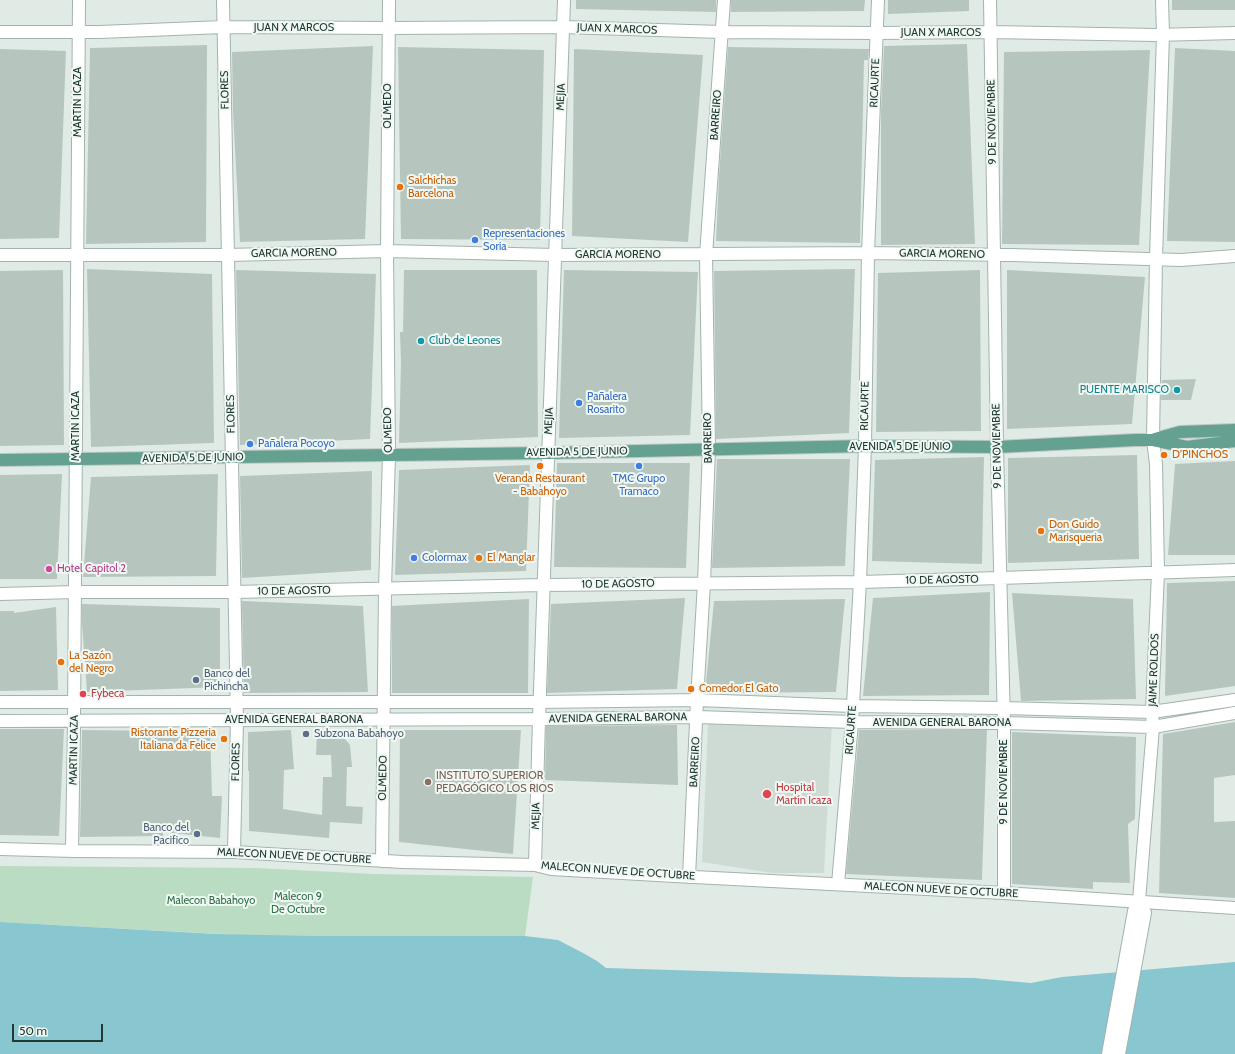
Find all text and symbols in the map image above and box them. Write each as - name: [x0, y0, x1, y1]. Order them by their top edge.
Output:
- street label: JUAN X MARCOS: [254, 21, 334, 35]
- street label: JUAN X MARCOS: [577, 21, 657, 37]
- street label: JUAN X MARCOS: [901, 26, 981, 40]
- street label: RICAURTE: [868, 58, 882, 108]
- street label: MARTIN ICAZA: [71, 67, 85, 137]
- street label: FLORES: [218, 71, 232, 109]
- street label: 9 DE NOVIEMBRE: [985, 79, 999, 165]
- street label: OLMEDO: [381, 83, 395, 129]
- street label: MEJIA: [554, 83, 568, 111]
- street label: BARREIRO: [708, 89, 724, 141]
- place label: Salchichas Barcelona: [408, 174, 456, 200]
- marker: Salchichas Barcelona: [395, 182, 405, 192]
- place label: Representaciones Soria: [483, 227, 565, 253]
- marker: Representaciones Soria: [470, 235, 480, 245]
- street label: GARCIA MORENO: [251, 246, 337, 260]
- street label: GARCIA MORENO: [899, 247, 985, 261]
- street label: GARCIA MORENO: [575, 248, 661, 262]
- place label: Club de Leones: [429, 334, 500, 348]
- marker: Club de Leones: [416, 336, 426, 346]
- street label: RICAURTE: [858, 381, 872, 431]
- place label: PUENTE MARISCO: [1080, 383, 1169, 397]
- marker: PUENTE MARISCO: [1172, 385, 1182, 395]
- place label: Pañalera Rosarito: [587, 390, 627, 416]
- street label: MARTIN ICAZA: [69, 391, 83, 461]
- street label: FLORES: [224, 395, 238, 433]
- marker: Pañalera Rosarito: [574, 398, 584, 408]
- street label: 9 DE NOVIEMBRE: [990, 403, 1004, 489]
- street label: OLMEDO: [381, 407, 395, 453]
- street label: MEJIA: [542, 407, 556, 435]
- street label: BARREIRO: [701, 413, 715, 463]
- place label: Pañalera Pocoyo: [258, 437, 335, 451]
- marker: Pañalera Pocoyo: [245, 439, 255, 449]
- street label: AVENIDA 5 DE JUNIO: [849, 440, 951, 454]
- street label: AVENIDA 5 DE JUNIO: [526, 445, 628, 459]
- place label: D'PINCHOS: [1172, 448, 1228, 462]
- marker: D'PINCHOS: [1159, 450, 1169, 460]
- street label: AVENIDA 5 DE JUNIO: [142, 451, 244, 465]
- marker: Veranda Restaurant - Babahoyo: [535, 461, 545, 471]
- marker: TMC Grupo Tramaco: [634, 461, 644, 471]
- place label: Veranda Restaurant - Babahoyo: [495, 472, 585, 498]
- place label: TMC Grupo Tramaco: [613, 472, 665, 498]
- place label: Don Guido Marisqueria: [1049, 518, 1102, 544]
- marker: Don Guido Marisqueria: [1036, 526, 1046, 536]
- place label: Colormax: [422, 551, 467, 565]
- place label: El Manglar: [487, 551, 535, 565]
- marker: Colormax: [409, 553, 419, 563]
- marker: El Manglar: [474, 553, 484, 563]
- place label: Hotel Capitol 2: [57, 562, 126, 576]
- marker: Hotel Capitol 2: [44, 564, 54, 574]
- street label: 10 DE AGOSTO: [905, 573, 979, 587]
- street label: 10 DE AGOSTO: [581, 577, 655, 591]
- street label: 10 DE AGOSTO: [257, 584, 331, 598]
- street label: JAIME ROLDOS: [1146, 633, 1162, 707]
- place label: La Sazón del Negro: [69, 649, 114, 675]
- marker: La Sazón del Negro: [56, 657, 66, 667]
- place label: Banco del Pichincha: [204, 667, 250, 693]
- marker: Banco del Pichincha: [191, 675, 201, 685]
- place label: Comedor El Gato: [699, 682, 778, 696]
- marker: Comedor El Gato: [686, 684, 696, 694]
- place label: Fybeca: [91, 687, 124, 701]
- marker: Fybeca: [78, 689, 88, 699]
- street label: RICAURTE: [843, 705, 859, 755]
- street label: AVENIDA GENERAL BARONA: [549, 710, 687, 726]
- street label: AVENIDA GENERAL BARONA: [225, 713, 363, 727]
- street label: MARTIN ICAZA: [67, 715, 81, 785]
- street label: AVENIDA GENERAL BARONA: [873, 716, 1011, 730]
- place label: Ristorante Pizzeria Italiana da Felice: [131, 726, 216, 752]
- place label: Subzona Babahoyo: [314, 727, 404, 741]
- marker: Subzona Babahoyo: [301, 729, 311, 739]
- marker: Ristorante Pizzeria Italiana da Felice: [219, 734, 229, 744]
- street label: BARREIRO: [687, 736, 703, 788]
- street label: 9 DE NOVIEMBRE: [997, 739, 1011, 825]
- street label: FLORES: [229, 743, 243, 781]
- street label: OLMEDO: [376, 755, 390, 801]
- place label: INSTITUTO SUPERIOR PEDAGÓGICO LOS RIOS: [436, 769, 553, 795]
- marker: INSTITUTO SUPERIOR PEDAGÓGICO LOS RIOS: [423, 777, 433, 787]
- place label: Hospital Martín Icaza: [776, 781, 832, 807]
- marker: Hospital Martín Icaza: [761, 788, 773, 800]
- street label: MEJIA: [529, 802, 543, 830]
- place label: Banco del Pacifico: [143, 821, 189, 847]
- marker: Banco del Pacifico: [192, 829, 202, 839]
- street label: MALECON NUEVE DE OCTUBRE: [217, 845, 371, 867]
- street label: MALECON NUEVE DE OCTUBRE: [540, 859, 696, 883]
- street label: MALECON NUEVE DE OCTUBRE: [864, 879, 1018, 901]
- park label: Malecon 9 De Octubre: [271, 890, 325, 916]
- park label: Malecon Babahoyo: [167, 894, 255, 908]
- scale bar: [14, 1016, 105, 1042]
- text: 50 m: [19, 1023, 47, 1038]

